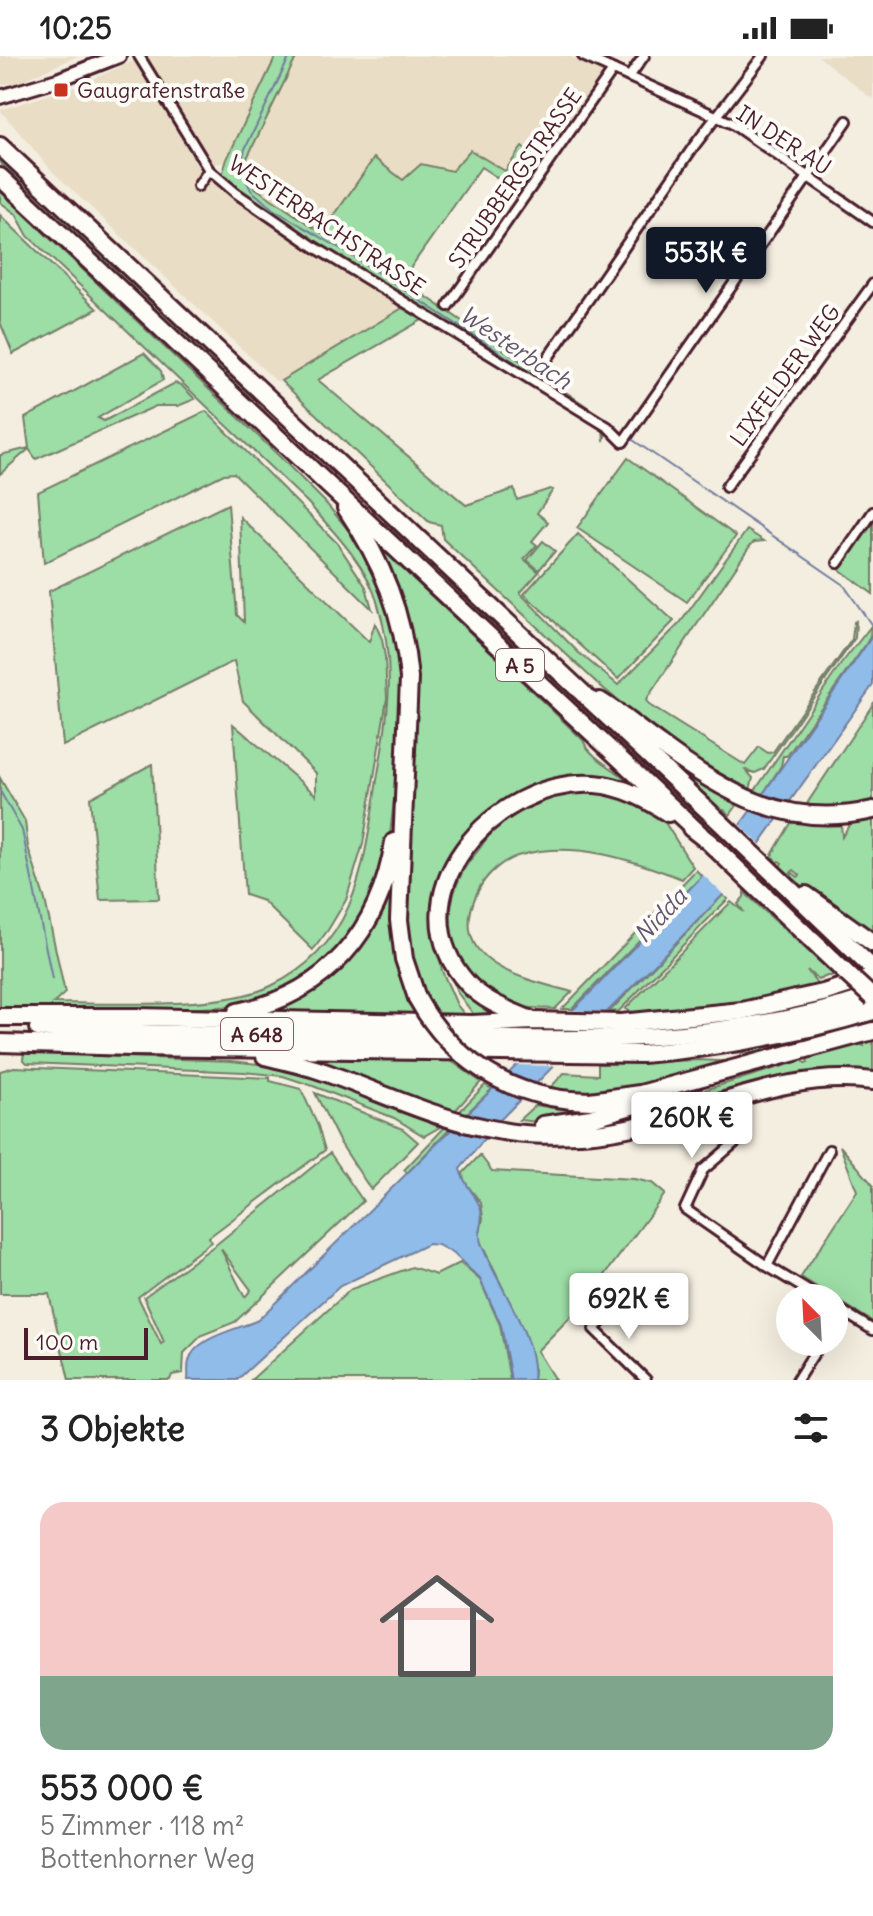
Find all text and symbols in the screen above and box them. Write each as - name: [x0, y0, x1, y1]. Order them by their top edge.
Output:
- text: 10:25: [40, 9, 112, 47]
- place label: Gaugrafenstraße: [77, 76, 245, 104]
- marker: Gaugrafenstraße: [52, 81, 70, 99]
- street label: STRUBBERGSTRASSE: [442, 83, 588, 273]
- street label: IN DER AU: [732, 99, 836, 181]
- street label: WESTERBACHSTRASSE: [223, 149, 431, 301]
- pin: 553K €: [641, 227, 771, 295]
- text: 553K €: [664, 236, 748, 269]
- street label: LIXFELDER WEG: [724, 298, 846, 452]
- water label: Westerbach: [454, 299, 578, 396]
- road number: A 5: [496, 649, 544, 681]
- water label: Nidda: [627, 881, 694, 949]
- road number: A 648: [221, 1018, 293, 1050]
- pin: 260K €: [627, 1092, 757, 1160]
- text: 260K €: [649, 1101, 735, 1134]
- pin: 692K €: [564, 1273, 694, 1341]
- text: 692K €: [587, 1282, 671, 1315]
- north arrow: [776, 1284, 848, 1356]
- map controls: [776, 1284, 848, 1356]
- scale bar: [24, 1324, 148, 1360]
- text: 100 m: [36, 1328, 98, 1356]
- icon: filters: [789, 1406, 833, 1450]
- text: 3 Objekte: [40, 1407, 185, 1450]
- icon: home: [365, 1554, 509, 1698]
- text: 553 000 €: [40, 1766, 204, 1809]
- text: 5 Zimmer · 118 m²: [40, 1809, 244, 1842]
- text: Bottenhorner Weg: [40, 1842, 255, 1875]

